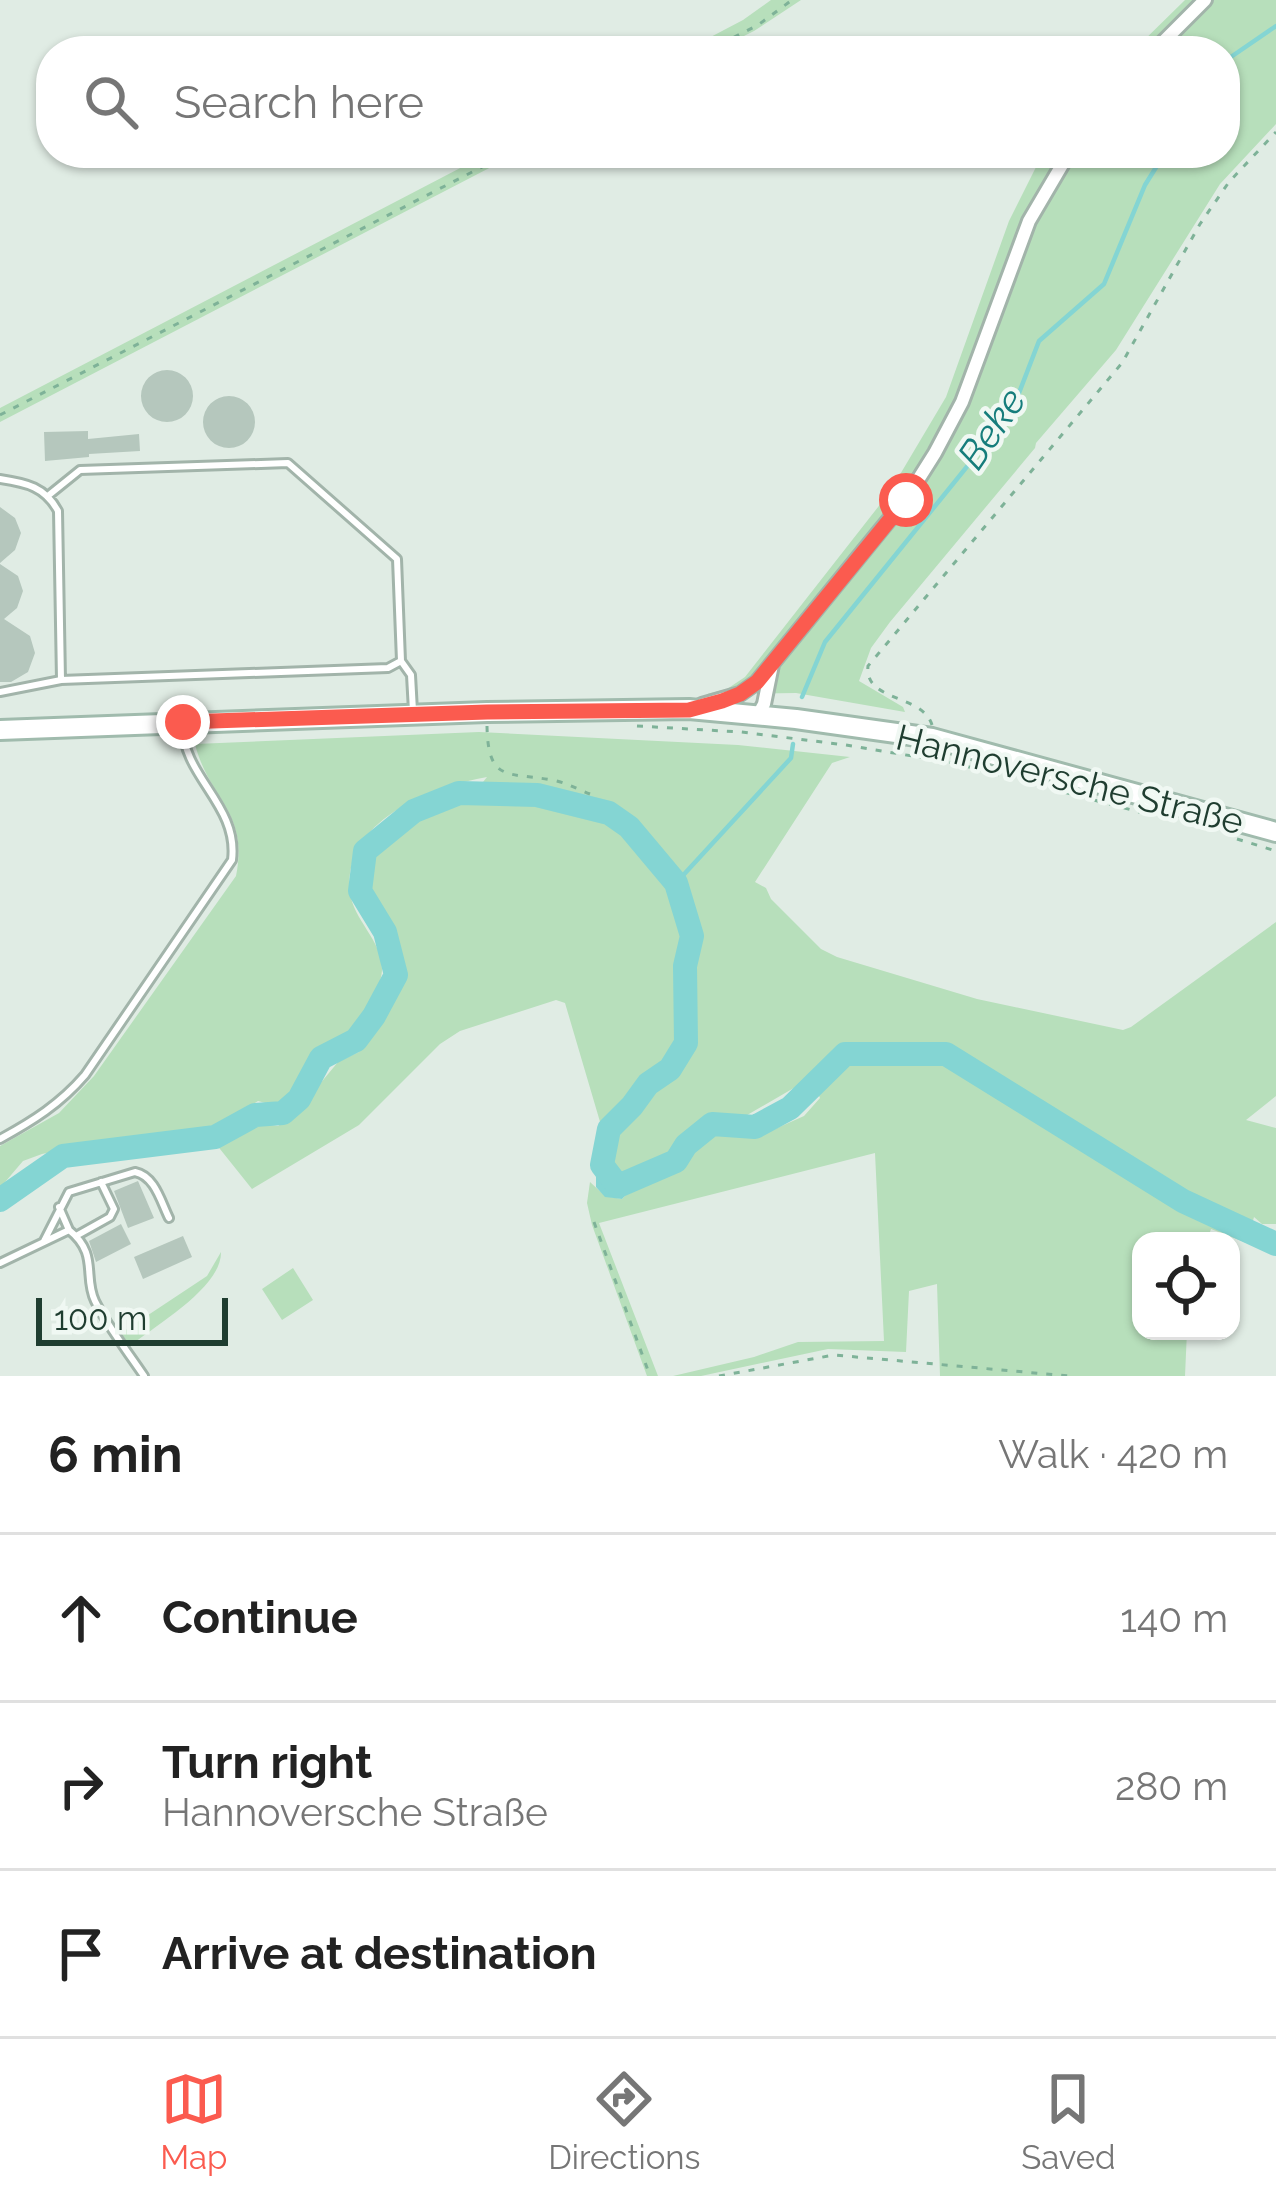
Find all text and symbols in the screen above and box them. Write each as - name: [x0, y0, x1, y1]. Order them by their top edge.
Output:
- search box: [36, 36, 1240, 168]
- icon: search: [78, 69, 144, 135]
- text: Search here: [174, 76, 424, 129]
- water label: Beke: [947, 379, 1035, 477]
- route start: [879, 473, 933, 527]
- route end: [156, 695, 210, 749]
- street label: Hannoversche Straße: [892, 716, 1248, 842]
- map controls: [1132, 1232, 1240, 1340]
- button: locate: [1132, 1232, 1240, 1340]
- scale bar: [36, 1292, 228, 1345]
- text: 100 m: [54, 1299, 147, 1338]
- text: 6 min: [48, 1424, 183, 1484]
- text: Walk · 420 m: [998, 1431, 1228, 1477]
- icon: ahead: [48, 1585, 114, 1651]
- text: Continue: [162, 1591, 358, 1644]
- text: 140 m: [1120, 1595, 1228, 1641]
- text: Turn right: [162, 1736, 372, 1789]
- icon: right: [48, 1753, 114, 1819]
- text: 280 m: [1115, 1763, 1228, 1809]
- text: Hannoversche Straße: [162, 1789, 548, 1835]
- icon: arrive: [48, 1921, 114, 1987]
- text: Arrive at destination: [162, 1927, 597, 1980]
- tab: Map: [160, 2066, 227, 2177]
- tab: Directions: [548, 2066, 701, 2177]
- tab: Saved: [1021, 2066, 1116, 2177]

